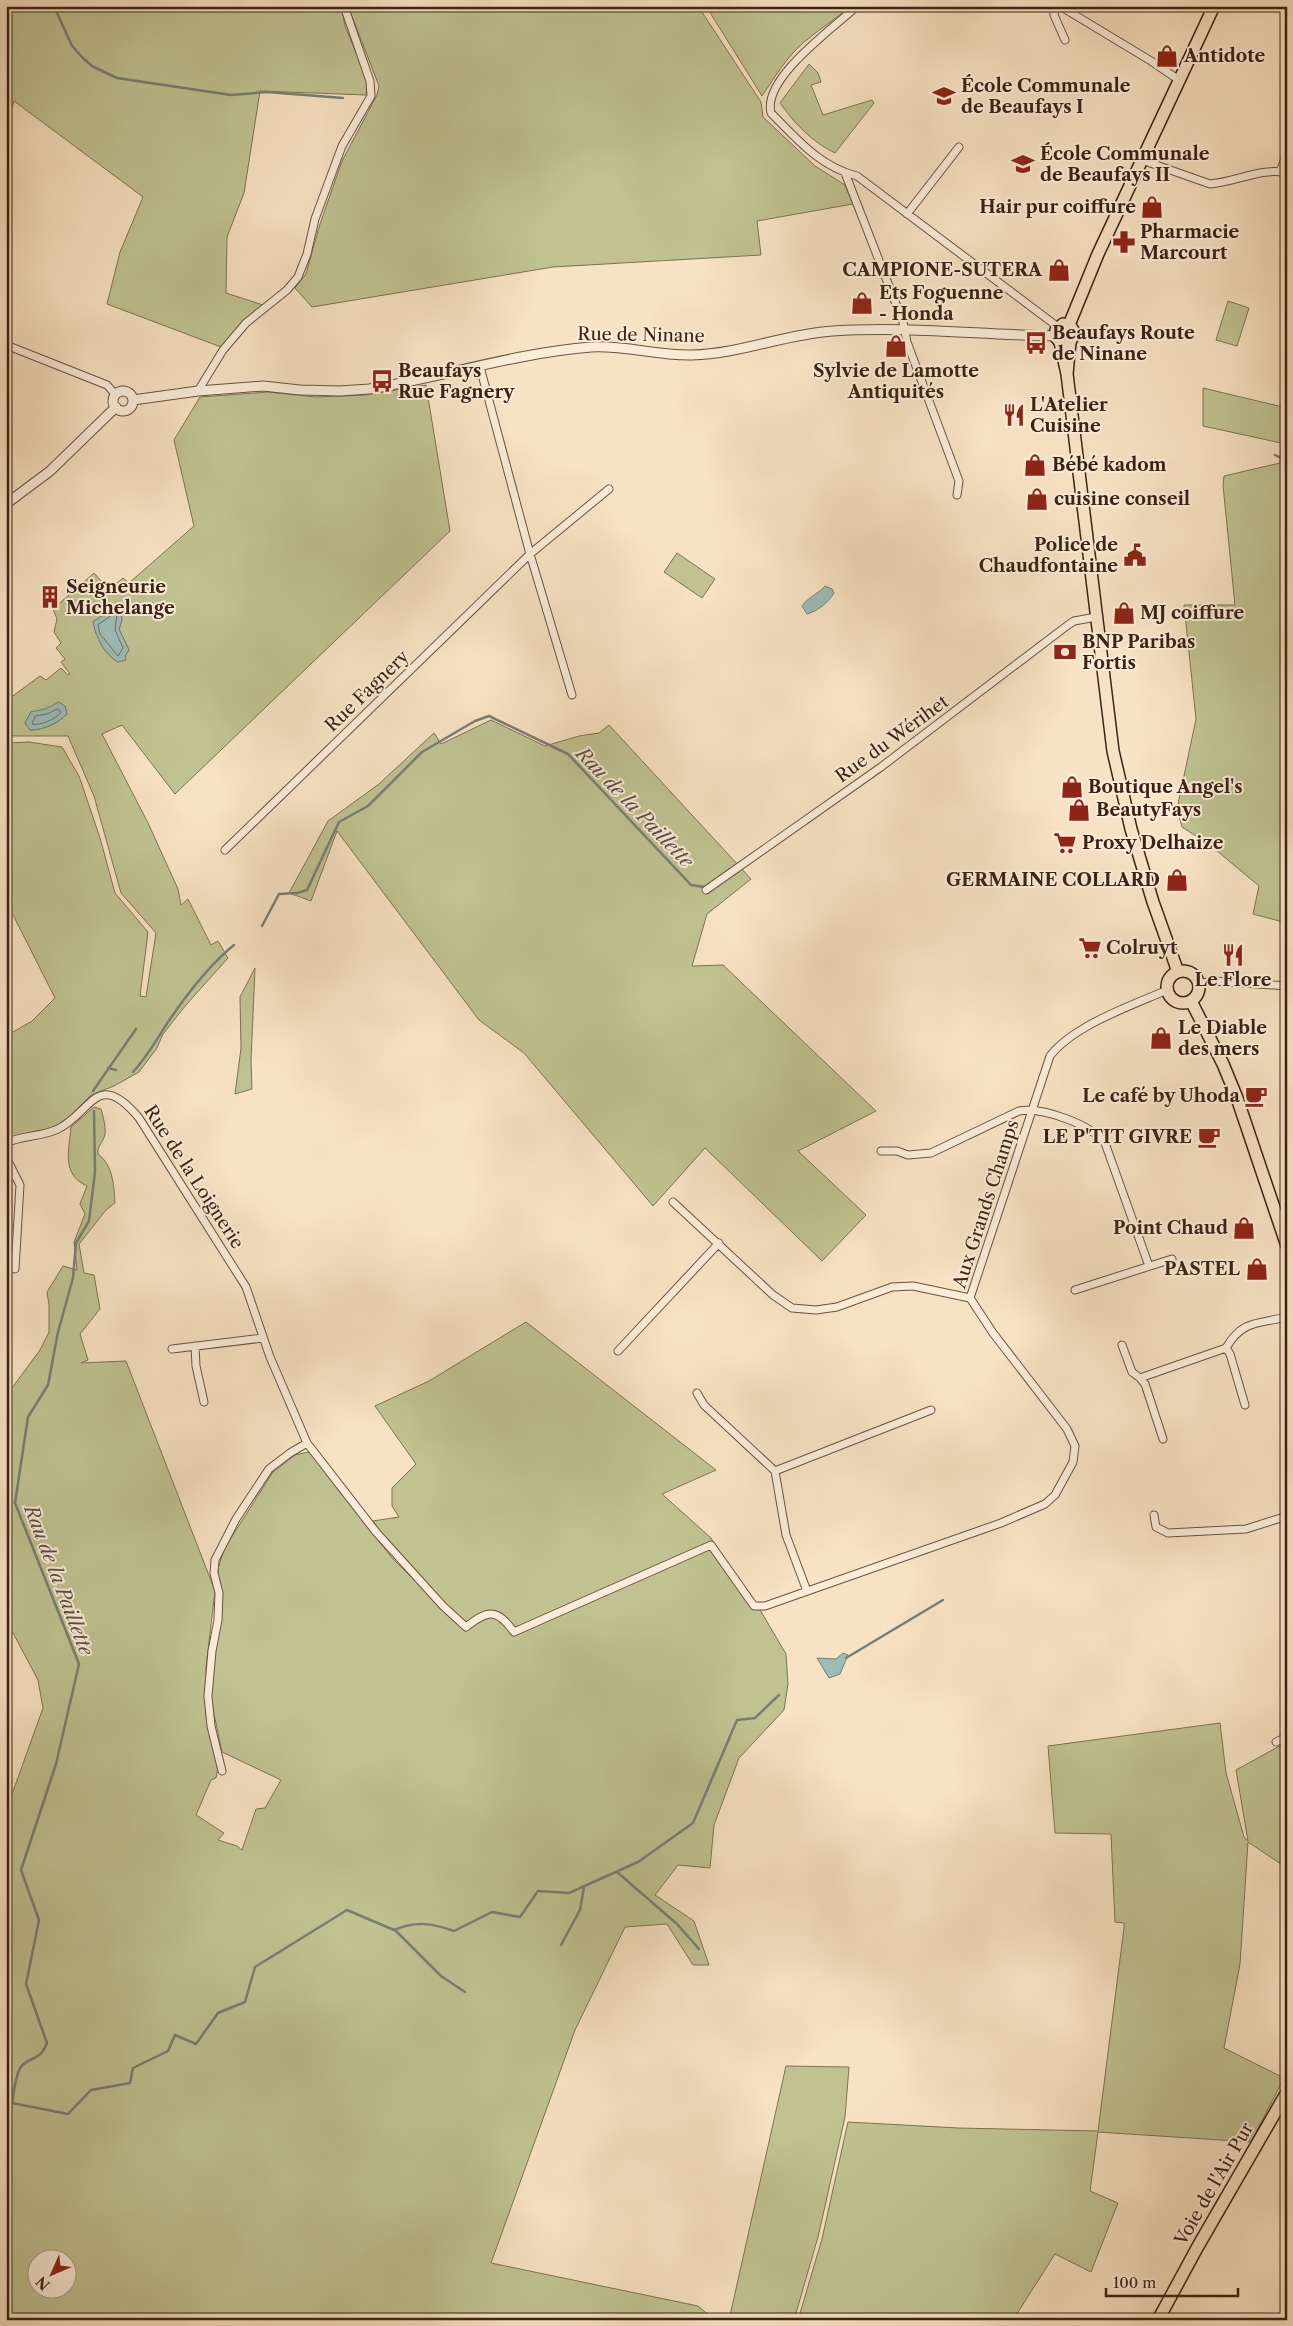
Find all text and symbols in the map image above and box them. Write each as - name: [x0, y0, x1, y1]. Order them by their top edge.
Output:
- shop icon: Antidote: [1154, 43, 1180, 69]
- place label: Antidote: [1183, 45, 1266, 67]
- place label: École Communale de Beaufays I: [961, 74, 1131, 118]
- school or university icon: École Communale de Beaufays I: [931, 83, 957, 109]
- place label: École Communale de Beaufays II: [1040, 142, 1210, 186]
- school or university icon: École Communale de Beaufays II: [1010, 151, 1036, 177]
- shop icon: Hair pur coiffure: [1139, 194, 1165, 220]
- place label: Hair pur coiffure: [979, 196, 1136, 218]
- place label: Pharmacie Marcourt: [1140, 221, 1240, 264]
- pharmacy icon: Pharmacie Marcourt: [1111, 229, 1137, 255]
- shop icon: CAMPIONE-SUTERA: [1046, 257, 1072, 283]
- place label: CAMPIONE-SUTERA: [842, 259, 1043, 281]
- place label: Ets Foguenne - Honda: [879, 282, 1004, 325]
- shop icon: Ets Foguenne - Honda: [849, 290, 875, 316]
- place label: Beaufays Route de Ninane: [1052, 322, 1195, 365]
- street label: Rue de Ninane: [577, 323, 705, 347]
- bus stop icon: Beaufays Route de Ninane: [1023, 330, 1049, 356]
- shop icon: Sylvie de Lamotte Antiquités: [883, 333, 909, 359]
- place label: Beaufays Rue Fagnery: [398, 360, 515, 403]
- place label: Sylvie de Lamotte Antiquités: [813, 360, 979, 403]
- bus stop icon: Beaufays Rue Fagnery: [369, 368, 395, 394]
- place label: L'Atelier Cuisine: [1030, 394, 1108, 437]
- restaurant icon: L'Atelier Cuisine: [1001, 402, 1027, 428]
- shop icon: Bébé kadom: [1022, 452, 1048, 478]
- place label: Bébé kadom: [1052, 454, 1167, 476]
- shop icon: cuisine conseil: [1024, 486, 1050, 512]
- place label: cuisine conseil: [1054, 488, 1190, 510]
- place label: Police de Chaudfontaine: [979, 534, 1118, 577]
- public building icon: Police de Chaudfontaine: [1122, 542, 1148, 568]
- place label: Seigneurie Michelange: [66, 576, 175, 619]
- building icon: Seigneurie Michelange: [37, 584, 63, 610]
- shop icon: MJ coiffure: [1111, 600, 1137, 626]
- place label: MJ coiffure: [1140, 602, 1244, 624]
- place label: BNP Paribas Fortis: [1082, 631, 1195, 674]
- bank icon: BNP Paribas Fortis: [1052, 639, 1078, 665]
- street label: Rue Fagnery: [320, 645, 414, 736]
- street label: Rue du Wérihet: [831, 690, 953, 787]
- water label: Rau de la Paillette: [570, 741, 699, 873]
- shop icon: Boutique Angel's: [1059, 774, 1085, 800]
- place label: Boutique Angel's: [1088, 776, 1242, 798]
- shop icon: BeautyFays: [1066, 797, 1092, 823]
- place label: BeautyFays: [1096, 799, 1201, 821]
- supermarket icon: Proxy Delhaize: [1052, 830, 1078, 856]
- place label: Proxy Delhaize: [1082, 832, 1224, 854]
- shop icon: GERMAINE COLLARD: [1164, 867, 1190, 893]
- place label: GERMAINE COLLARD: [946, 869, 1160, 891]
- supermarket icon: Colruyt: [1077, 935, 1103, 961]
- place label: Colruyt: [1106, 937, 1178, 959]
- restaurant icon: Le Flore: [1220, 942, 1246, 968]
- place label: Le Flore: [1194, 969, 1272, 991]
- place label: Le Diable des mers: [1178, 1017, 1267, 1060]
- shop icon: Le Diable des mers: [1148, 1025, 1174, 1051]
- cafe icon: Le café by Uhoda: [1243, 1083, 1269, 1109]
- place label: Le café by Uhoda: [1082, 1085, 1241, 1107]
- street label: Rue de la Loignerie: [139, 1101, 249, 1253]
- street label: Aux Grands Champs: [948, 1117, 1024, 1292]
- cafe icon: LE P'TIT GIVRE: [1196, 1124, 1222, 1150]
- place label: LE P'TIT GIVRE: [1043, 1126, 1192, 1148]
- shop icon: Point Chaud: [1231, 1215, 1257, 1241]
- place label: Point Chaud: [1113, 1217, 1228, 1239]
- shop icon: PASTEL: [1244, 1256, 1270, 1282]
- place label: PASTEL: [1164, 1258, 1241, 1280]
- water label: Rau de la Paillette: [19, 1500, 98, 1659]
- street label: Voie de l'Air Pur: [1169, 2118, 1258, 2250]
- north arrow: [28, 2248, 78, 2298]
- scale bar: [1106, 2266, 1238, 2298]
- text: N: [32, 2273, 53, 2294]
- text: 100 m: [1113, 2273, 1156, 2292]

